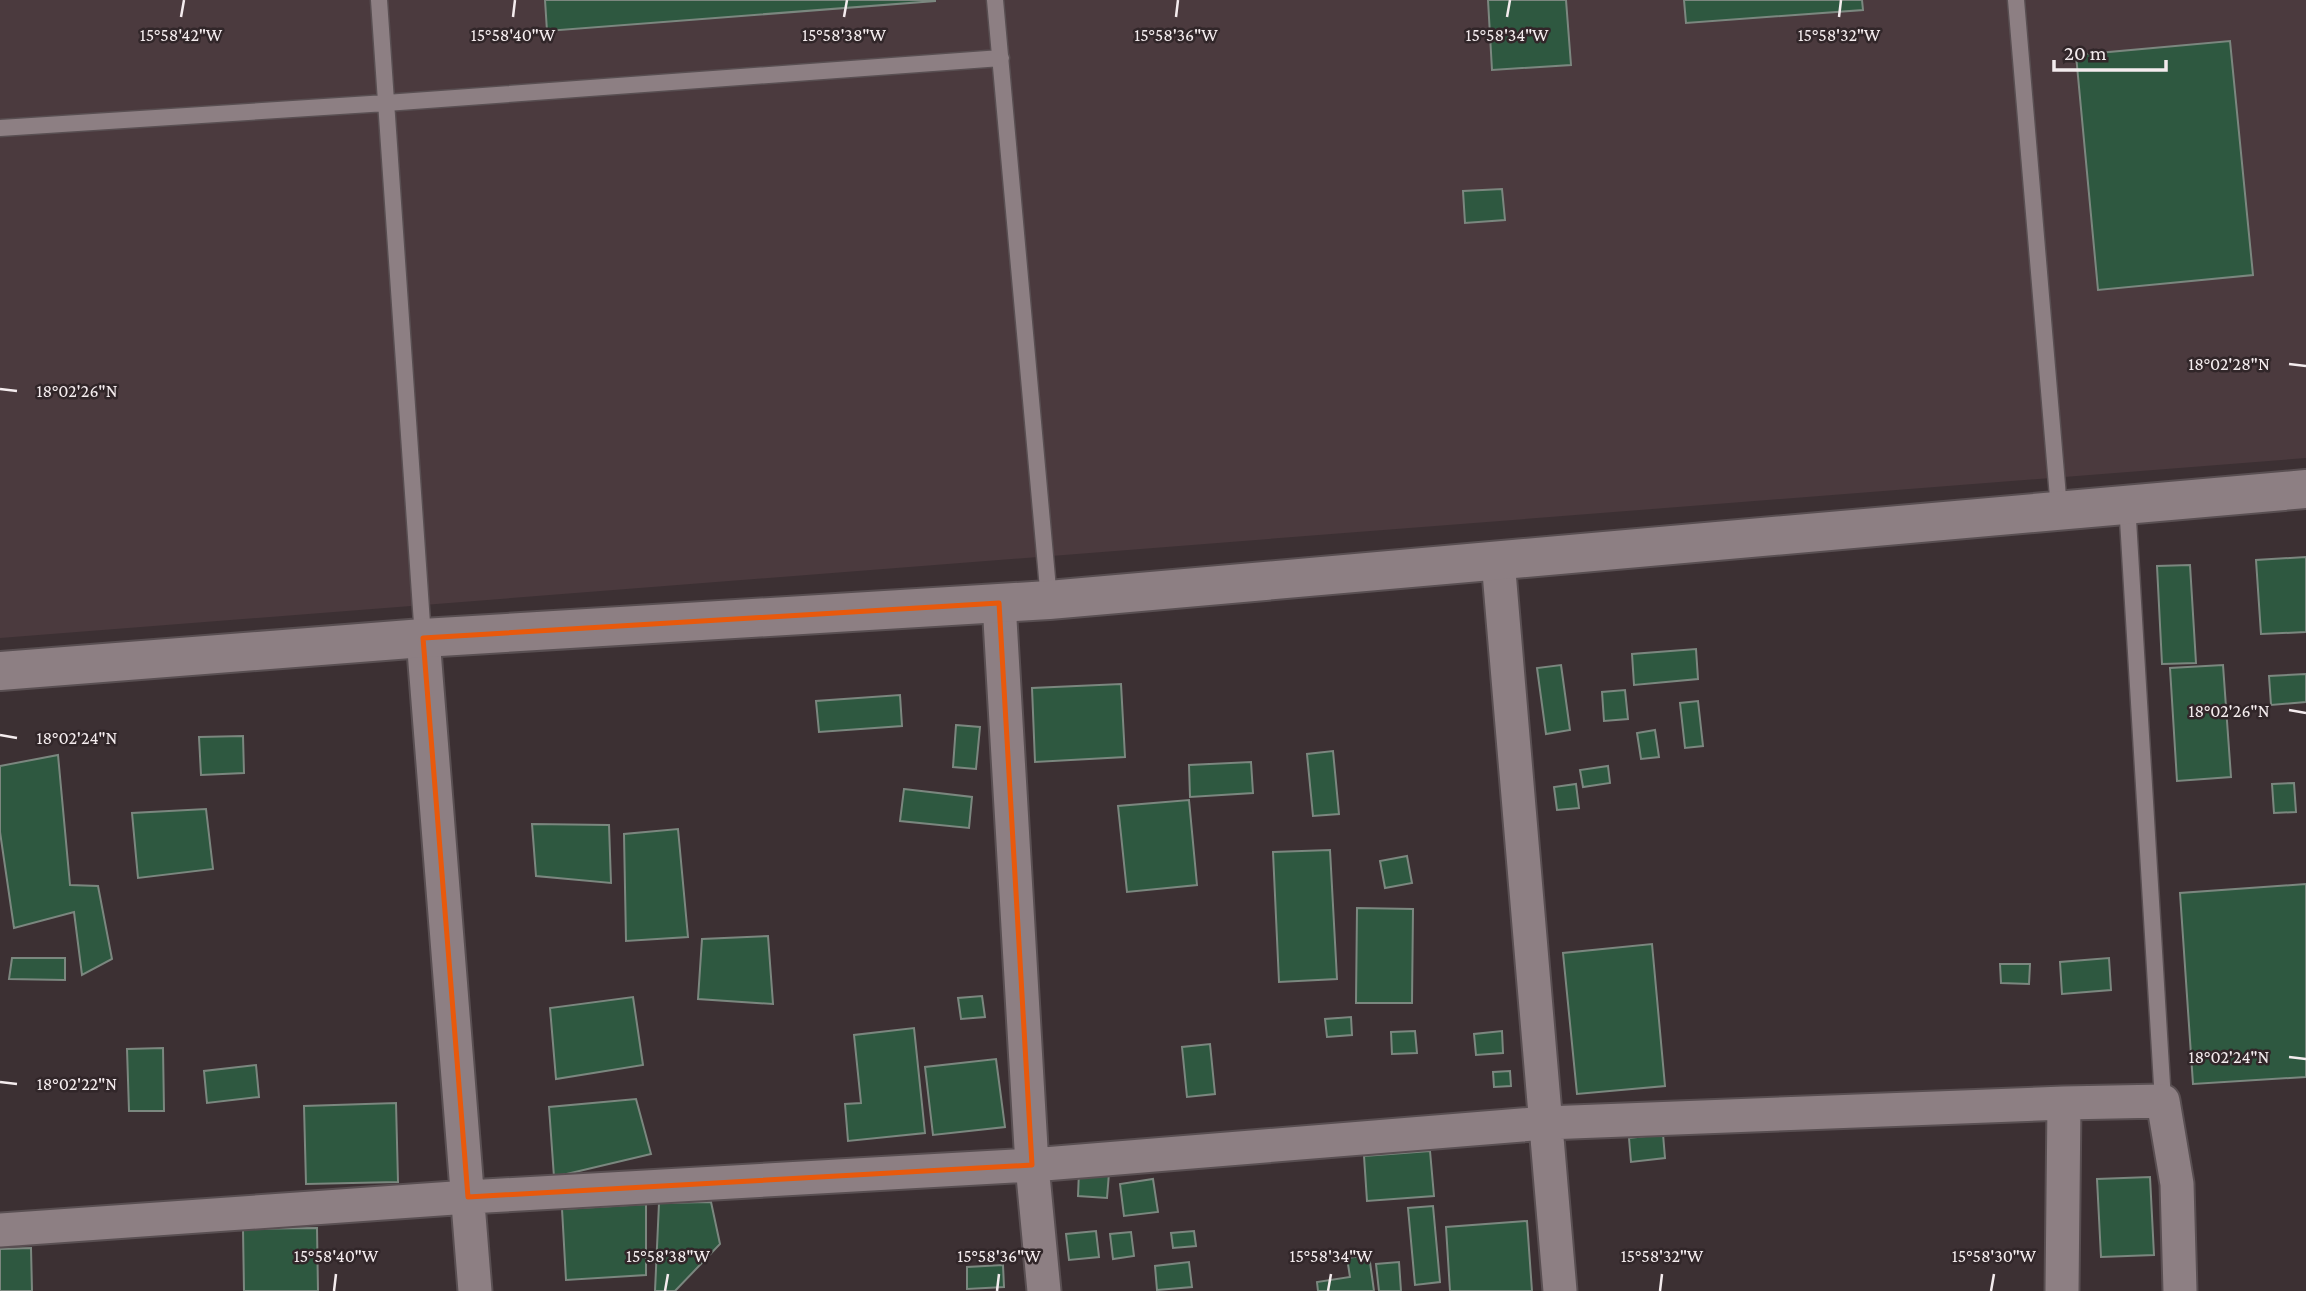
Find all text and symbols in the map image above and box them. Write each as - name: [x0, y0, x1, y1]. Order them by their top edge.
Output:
- text: 15°58'42"W: [140, 25, 223, 45]
- text: 15°58'40"W: [471, 25, 556, 45]
- text: 15°58'38"W: [802, 25, 886, 45]
- text: 15°58'36"W: [1134, 25, 1218, 45]
- text: 15°58'34"W: [1465, 25, 1549, 45]
- text: 15°58'32"W: [1798, 25, 1881, 45]
- scale bar: [2054, 28, 2166, 72]
- text: 20 m: [2064, 41, 2107, 65]
- text: 18°02'28"N: [2188, 354, 2270, 374]
- text: 18°02'26"N: [36, 381, 118, 401]
- text: 18°02'26"N: [2188, 701, 2270, 721]
- text: 18°02'24"N: [37, 728, 118, 748]
- text: 18°02'24"N: [2189, 1047, 2270, 1067]
- text: 18°02'22"N: [37, 1074, 117, 1094]
- text: 15°58'40"W: [294, 1246, 379, 1266]
- text: 15°58'38"W: [626, 1246, 710, 1266]
- text: 15°58'36"W: [957, 1246, 1041, 1266]
- text: 15°58'34"W: [1289, 1246, 1373, 1266]
- text: 15°58'32"W: [1621, 1246, 1704, 1266]
- text: 15°58'30"W: [1952, 1246, 2037, 1266]

